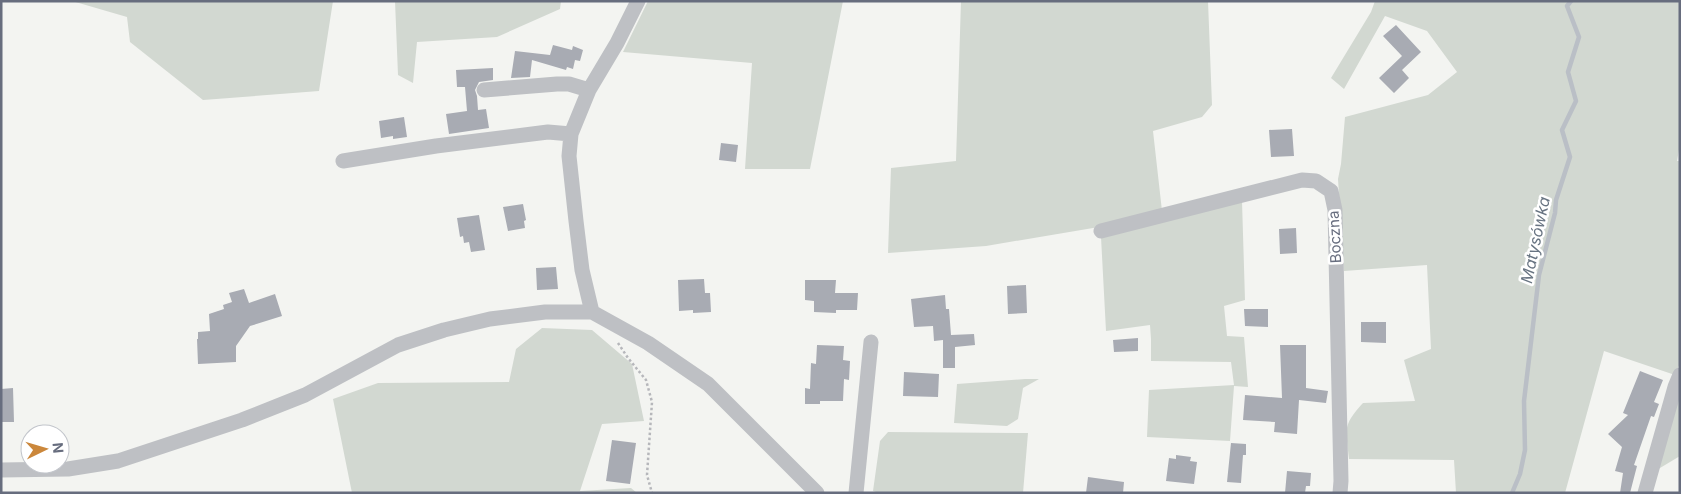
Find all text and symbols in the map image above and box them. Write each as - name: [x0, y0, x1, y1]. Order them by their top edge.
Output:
- water label: Matysówka: [1516, 195, 1554, 285]
- street label: Boczna: [1324, 210, 1345, 264]
- north arrow: [20, 424, 70, 474]
- text: N: [50, 442, 67, 454]

